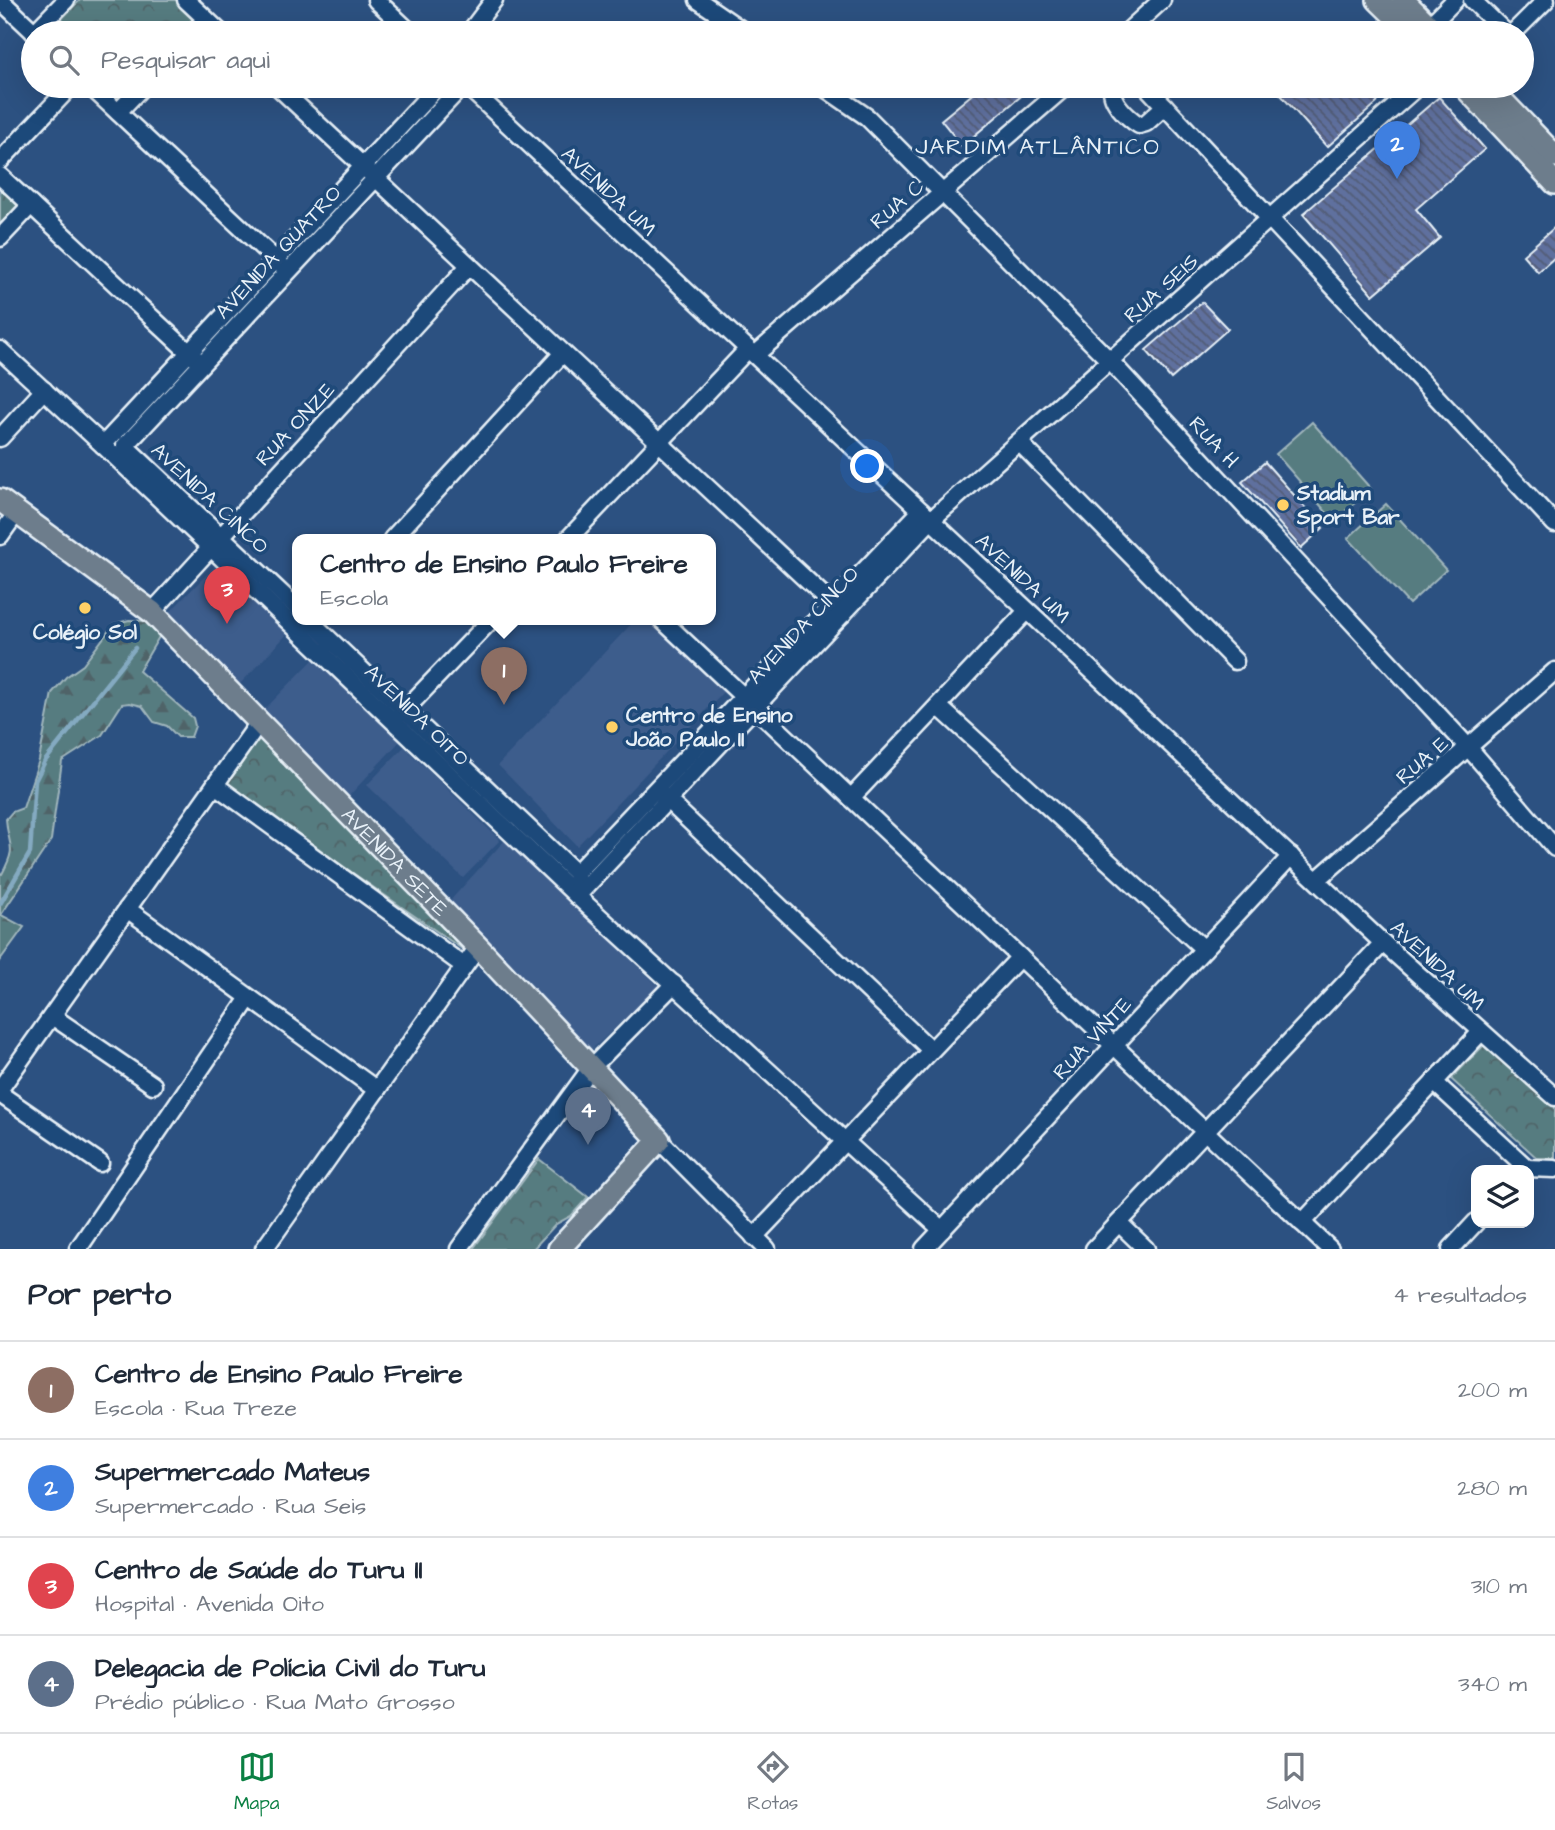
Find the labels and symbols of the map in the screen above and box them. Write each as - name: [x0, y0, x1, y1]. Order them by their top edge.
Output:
- pin: 2: [1374, 121, 1420, 179]
- district label: JARDIM ATLÂNTICO: [915, 131, 1161, 163]
- street label: AVENIDA UM: [555, 140, 662, 243]
- street label: RUA C: [864, 173, 931, 236]
- street label: AVENIDA QUATRO: [209, 179, 348, 326]
- street label: RUA SEIS: [1118, 247, 1205, 330]
- street label: RUA ONZE: [249, 376, 342, 473]
- street label: RUA H: [1182, 410, 1245, 475]
- street label: AVENIDA CINCO: [145, 436, 275, 560]
- your location: [850, 449, 884, 483]
- place label: Stadium Sport Bar: [1296, 479, 1400, 533]
- marker: Stadium Sport Bar: [1275, 497, 1291, 513]
- street label: AVENIDA UM: [969, 527, 1076, 630]
- street label: AVENIDA CINCO: [741, 560, 865, 690]
- pin: 3: [204, 566, 250, 624]
- marker: Colégio Sol: [77, 600, 93, 616]
- place label: Colégio Sol: [33, 618, 138, 649]
- pin: 1: [481, 647, 527, 705]
- street label: AVENIDA OITO: [358, 658, 475, 773]
- place label: Centro de Ensino João Paulo II: [625, 701, 793, 754]
- marker: Centro de Ensino João Paulo II: [604, 719, 620, 735]
- street label: RUA E: [1390, 729, 1455, 791]
- street label: AVENIDA SETE: [334, 801, 455, 923]
- street label: AVENIDA UM: [1384, 914, 1491, 1017]
- street label: RUA VINTE: [1046, 990, 1139, 1086]
- pin: 4: [565, 1087, 611, 1145]

